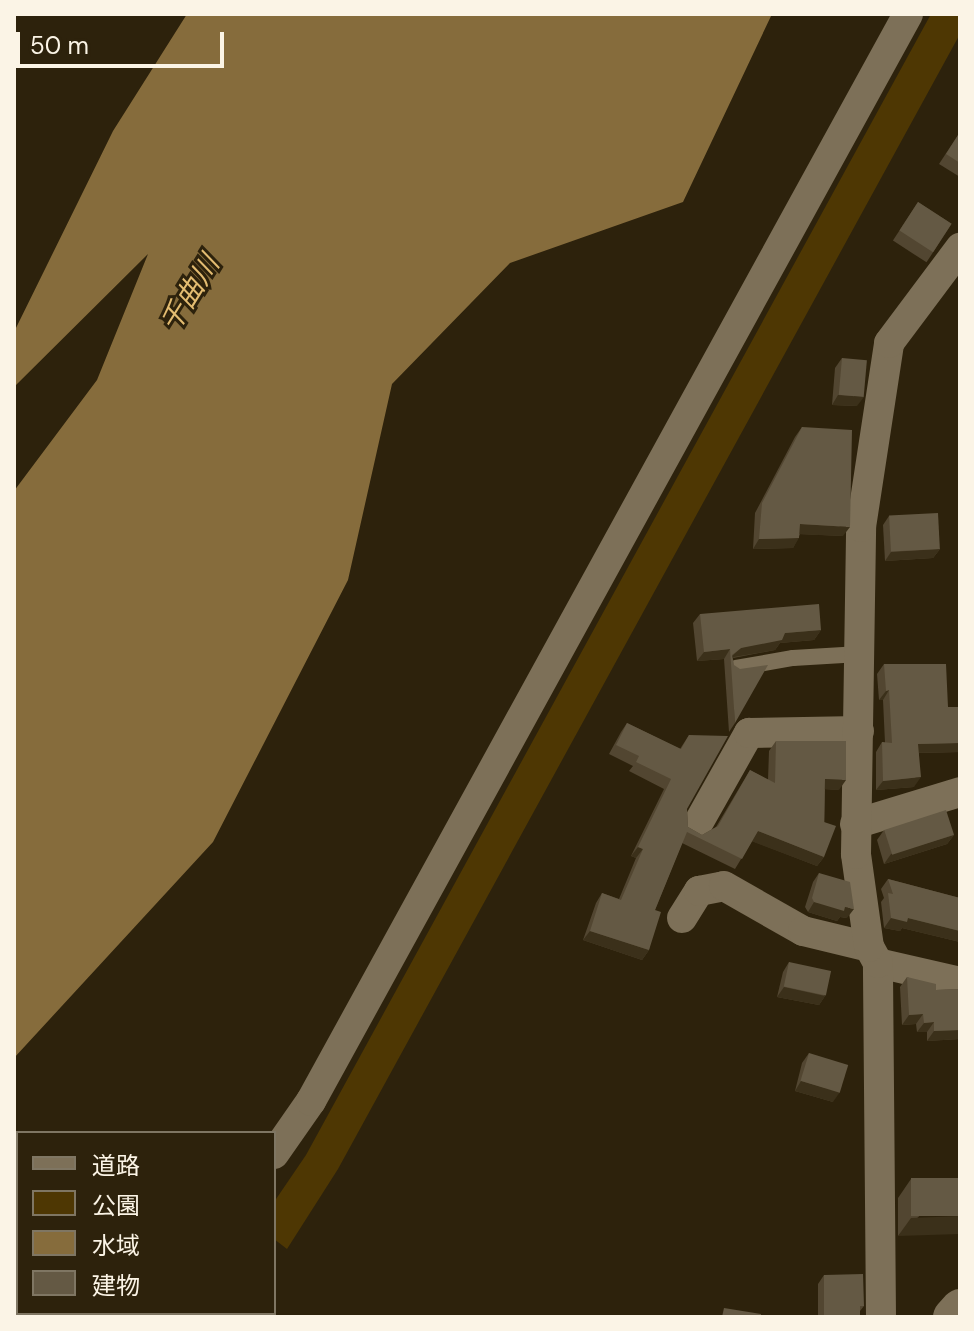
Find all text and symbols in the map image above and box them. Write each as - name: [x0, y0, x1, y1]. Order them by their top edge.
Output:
- scale bar: [20, 16, 228, 66]
- text: 50 m: [30, 30, 89, 61]
- water label: 千曲川: [153, 249, 227, 339]
- legend: [16, 1131, 276, 1315]
- text: 道路: [92, 1150, 140, 1181]
- text: 公園: [92, 1190, 140, 1221]
- text: 水域: [92, 1230, 140, 1261]
- text: 建物: [92, 1270, 140, 1301]

